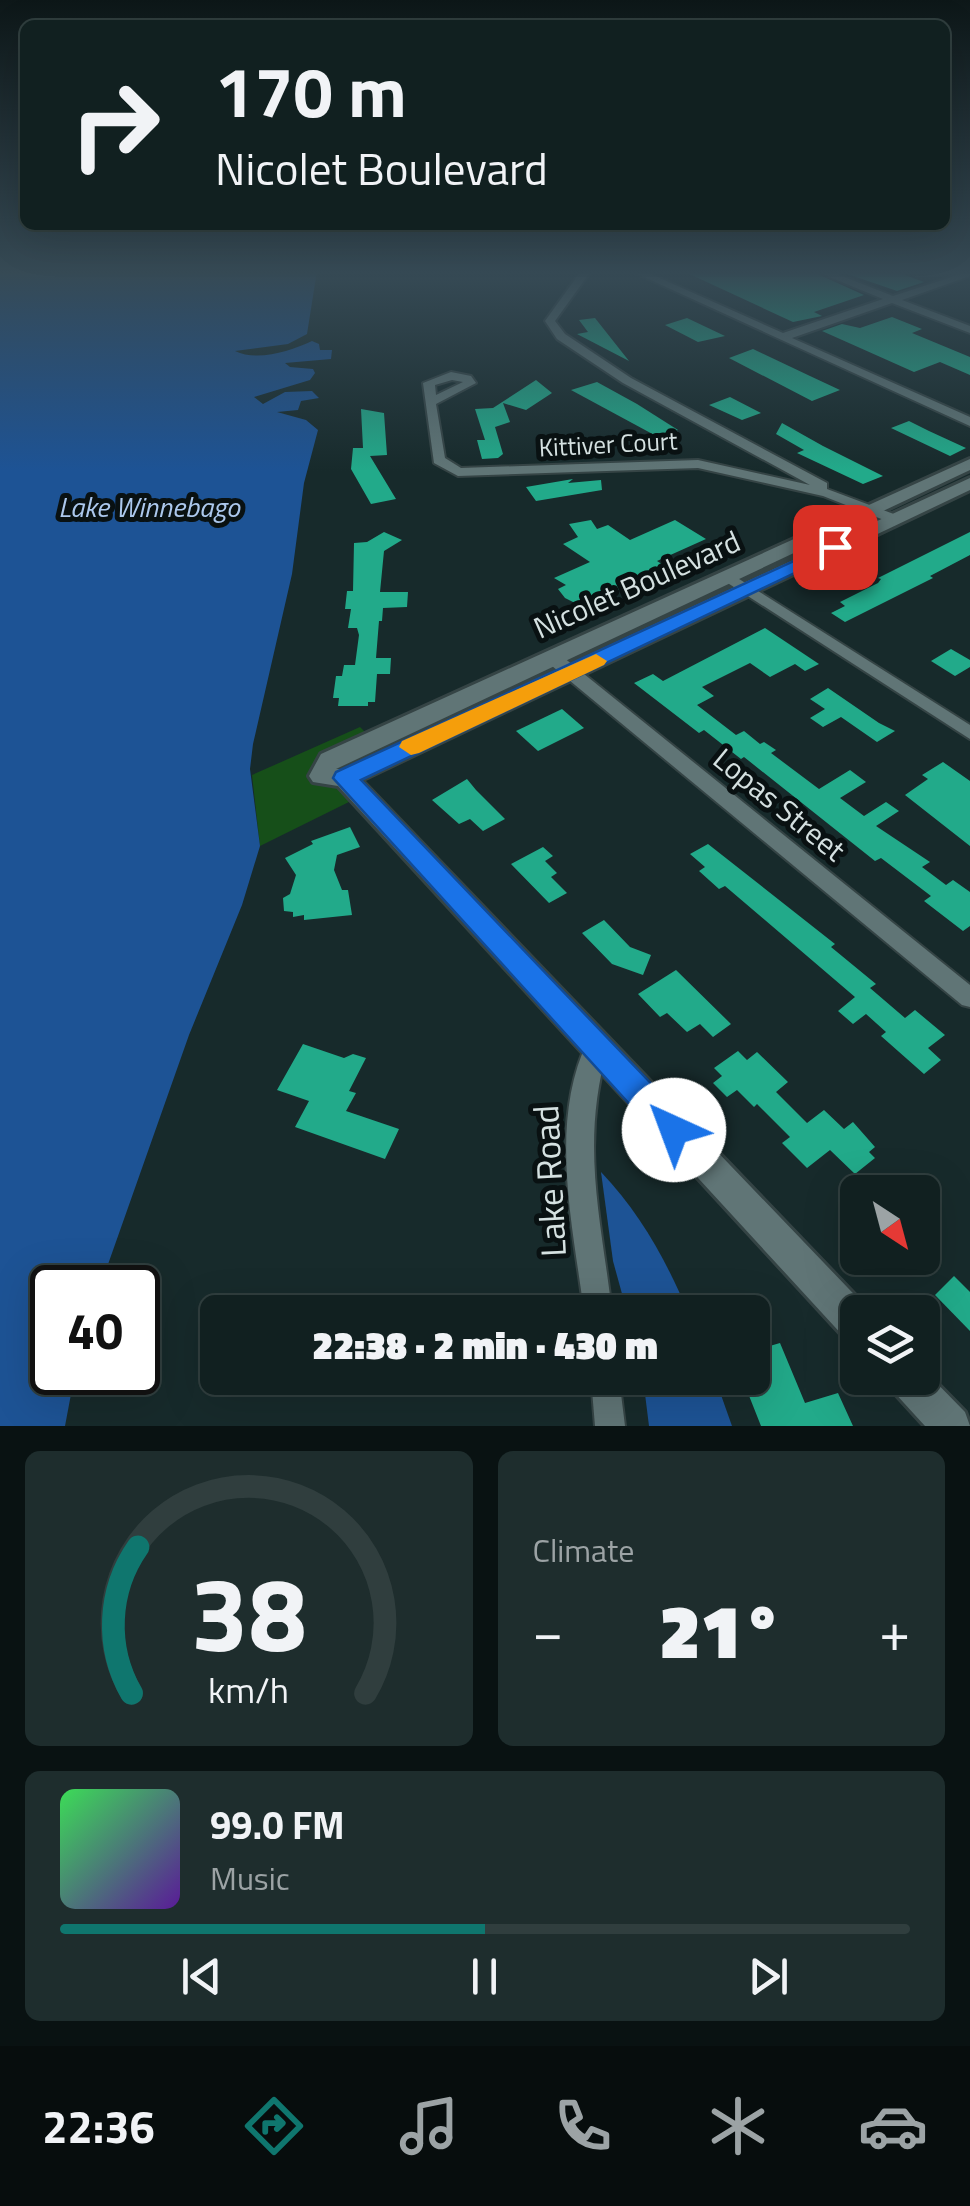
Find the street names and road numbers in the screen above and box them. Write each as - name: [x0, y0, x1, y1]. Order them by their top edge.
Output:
- street label: Kittiver Court: [538, 421, 678, 467]
- street label: Nicolet Boulevard: [526, 518, 747, 650]
- street label: Lopas Street: [703, 736, 856, 872]
- street label: Lake Road: [518, 1104, 580, 1258]

